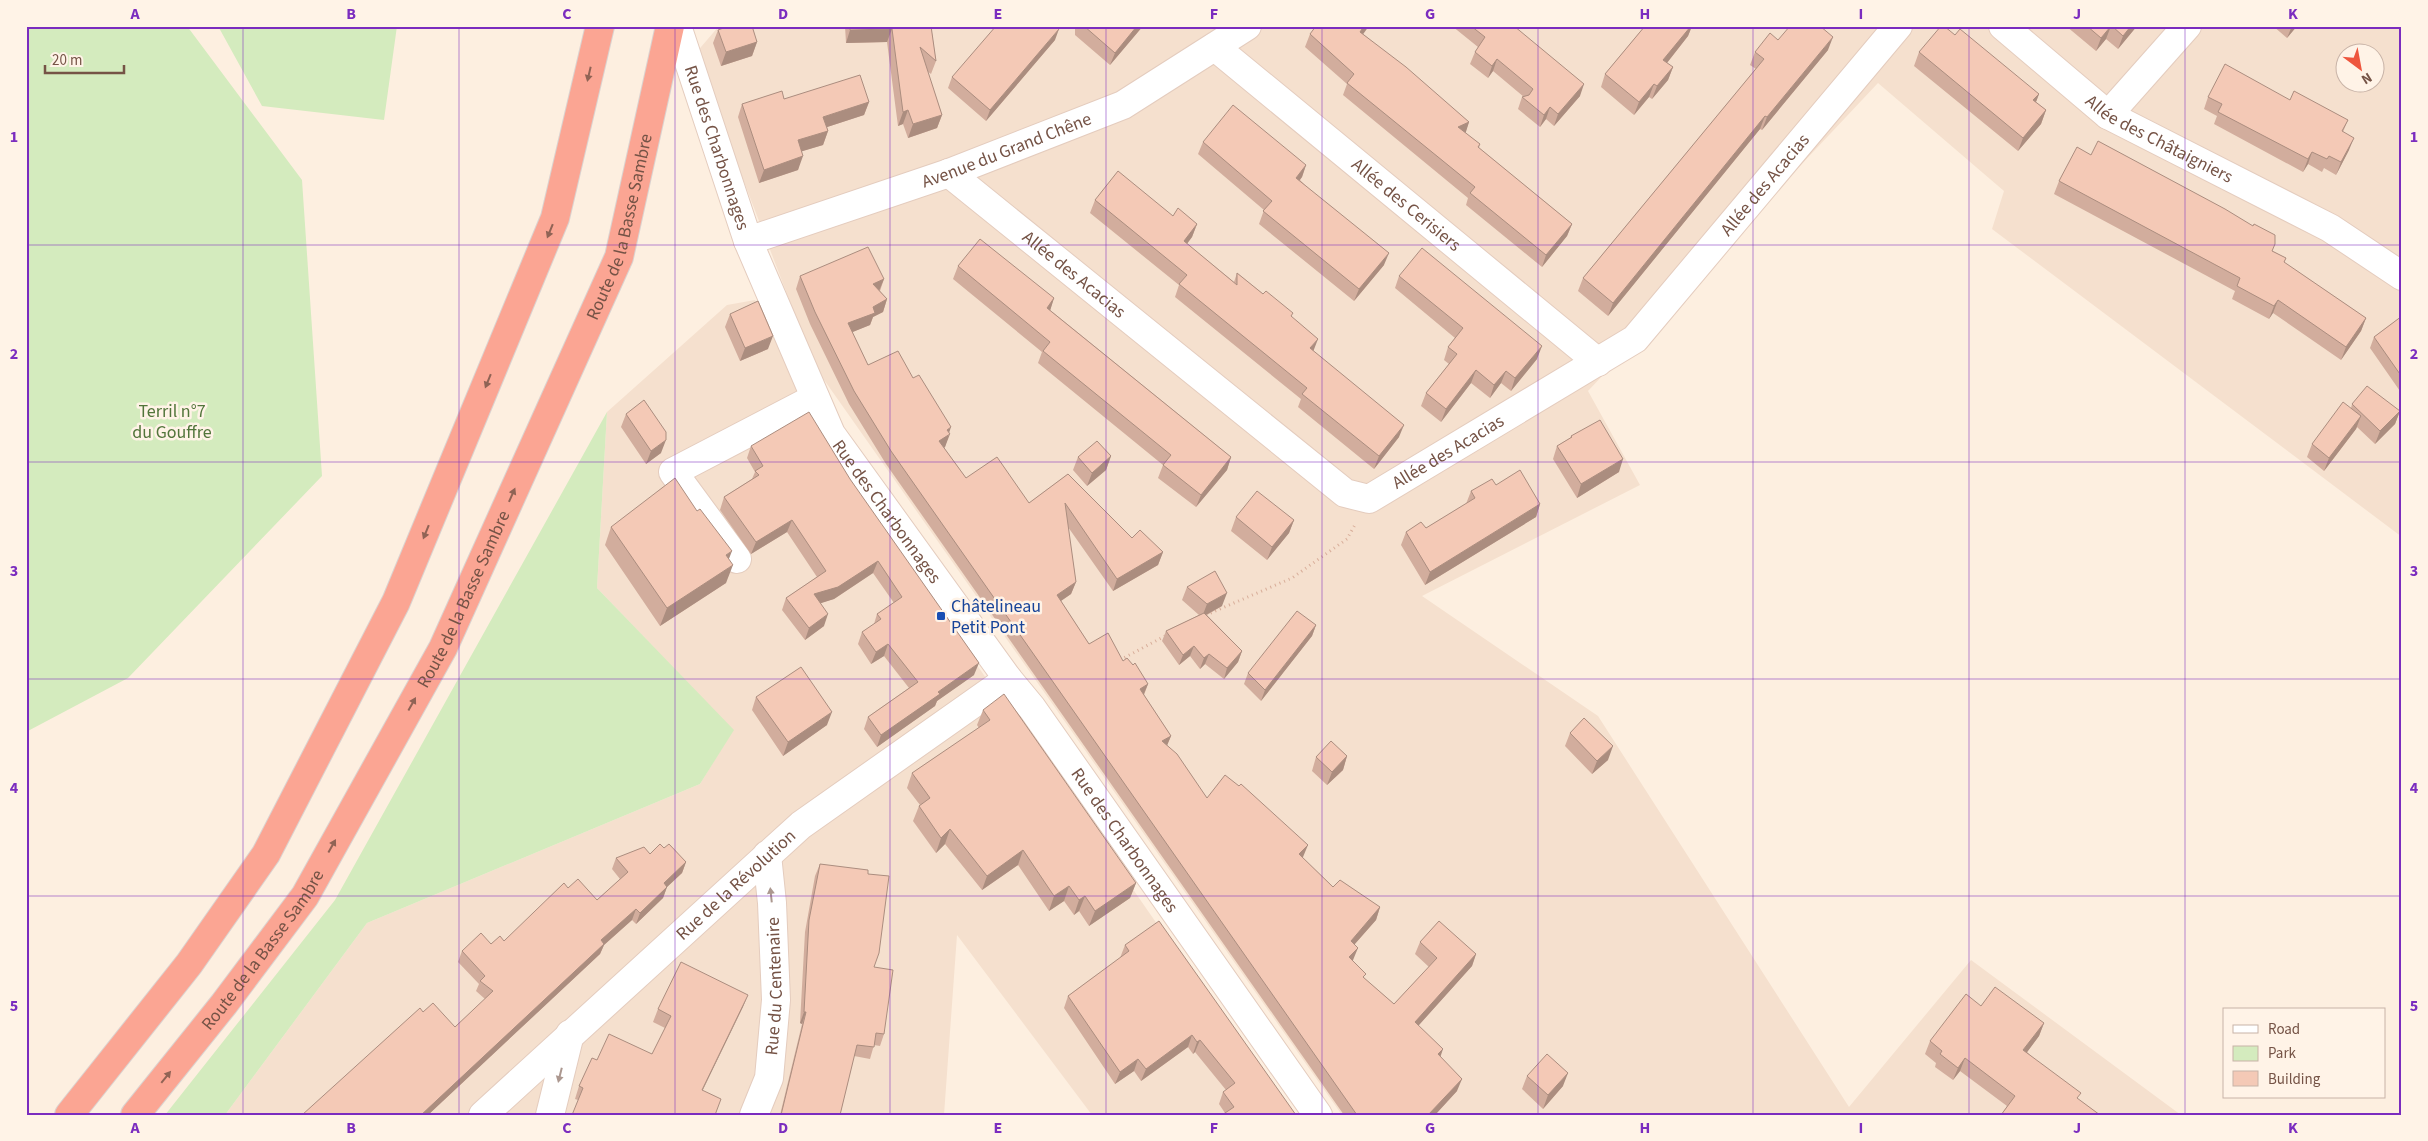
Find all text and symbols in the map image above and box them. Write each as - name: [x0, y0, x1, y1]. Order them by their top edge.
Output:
- text: A: [129, 3, 140, 25]
- text: B: [346, 3, 356, 25]
- text: C: [562, 3, 572, 25]
- text: D: [778, 3, 788, 25]
- text: E: [994, 3, 1002, 25]
- text: F: [1210, 3, 1218, 25]
- text: G: [1425, 3, 1435, 25]
- text: H: [1640, 3, 1650, 25]
- text: I: [1859, 3, 1863, 25]
- text: J: [2073, 3, 2081, 25]
- text: K: [2288, 3, 2298, 25]
- scale bar: [45, 42, 124, 74]
- north arrow: [2336, 42, 2386, 92]
- text: 20 m: [52, 50, 82, 71]
- street label: Rue des Charbonnages: [678, 62, 756, 233]
- one-way arrow: [585, 66, 593, 81]
- text: N: [2357, 67, 2376, 89]
- street label: Allée des Châtaigniers: [2080, 89, 2237, 189]
- street label: Avenue du Grand Chêne: [918, 106, 1095, 194]
- text: 1: [10, 126, 18, 148]
- text: 1: [2410, 126, 2418, 148]
- street label: Allée des Acacias: [1714, 128, 1815, 241]
- street label: Route de la Basse Sambre: [580, 131, 658, 324]
- street label: Allée des Cerisiers: [1346, 152, 1467, 257]
- one-way arrow: [545, 224, 553, 238]
- street label: Allée des Acacias: [1017, 225, 1131, 324]
- text: 2: [10, 343, 18, 365]
- text: 2: [2410, 343, 2418, 365]
- one-way arrow: [483, 374, 491, 389]
- park label: Terril n°7 du Gouffre: [132, 399, 212, 445]
- street label: Allée des Acacias: [1387, 408, 1509, 495]
- street label: Rue des Charbonnages: [826, 434, 947, 588]
- one-way arrow: [508, 488, 516, 502]
- street label: Route de la Basse Sambre: [411, 506, 516, 693]
- one-way arrow: [421, 525, 429, 539]
- text: 3: [10, 560, 18, 582]
- text: 3: [2410, 560, 2418, 582]
- place label: Châtelineau Petit Pont: [951, 594, 1041, 640]
- marker: Châtelineau Petit Pont: [935, 610, 947, 622]
- one-way arrow: [407, 698, 416, 711]
- street label: Rue des Charbonnages: [1065, 763, 1185, 918]
- text: 4: [10, 777, 19, 799]
- text: 4: [2410, 777, 2419, 799]
- street label: Rue de la Révolution: [670, 823, 801, 946]
- one-way arrow: [328, 840, 337, 853]
- street label: Route de la Basse Sambre: [195, 865, 330, 1035]
- one-way arrow: [767, 886, 775, 902]
- street label: Rue du Centenaire: [759, 917, 789, 1056]
- text: 5: [10, 995, 18, 1017]
- text: 5: [2410, 995, 2418, 1017]
- legend: [2223, 1008, 2386, 1098]
- text: Road: [2268, 1019, 2300, 1040]
- text: Park: [2268, 1043, 2297, 1064]
- one-way arrow: [556, 1067, 564, 1082]
- text: Building: [2268, 1069, 2321, 1090]
- one-way arrow: [160, 1071, 171, 1084]
- text: A: [129, 1117, 140, 1139]
- text: B: [346, 1117, 356, 1139]
- text: C: [562, 1117, 572, 1139]
- text: D: [778, 1117, 788, 1139]
- text: E: [994, 1117, 1002, 1139]
- text: F: [1210, 1117, 1218, 1139]
- text: G: [1425, 1117, 1435, 1139]
- text: H: [1640, 1117, 1650, 1139]
- text: I: [1859, 1117, 1863, 1139]
- text: J: [2073, 1117, 2081, 1139]
- text: K: [2288, 1117, 2298, 1139]

